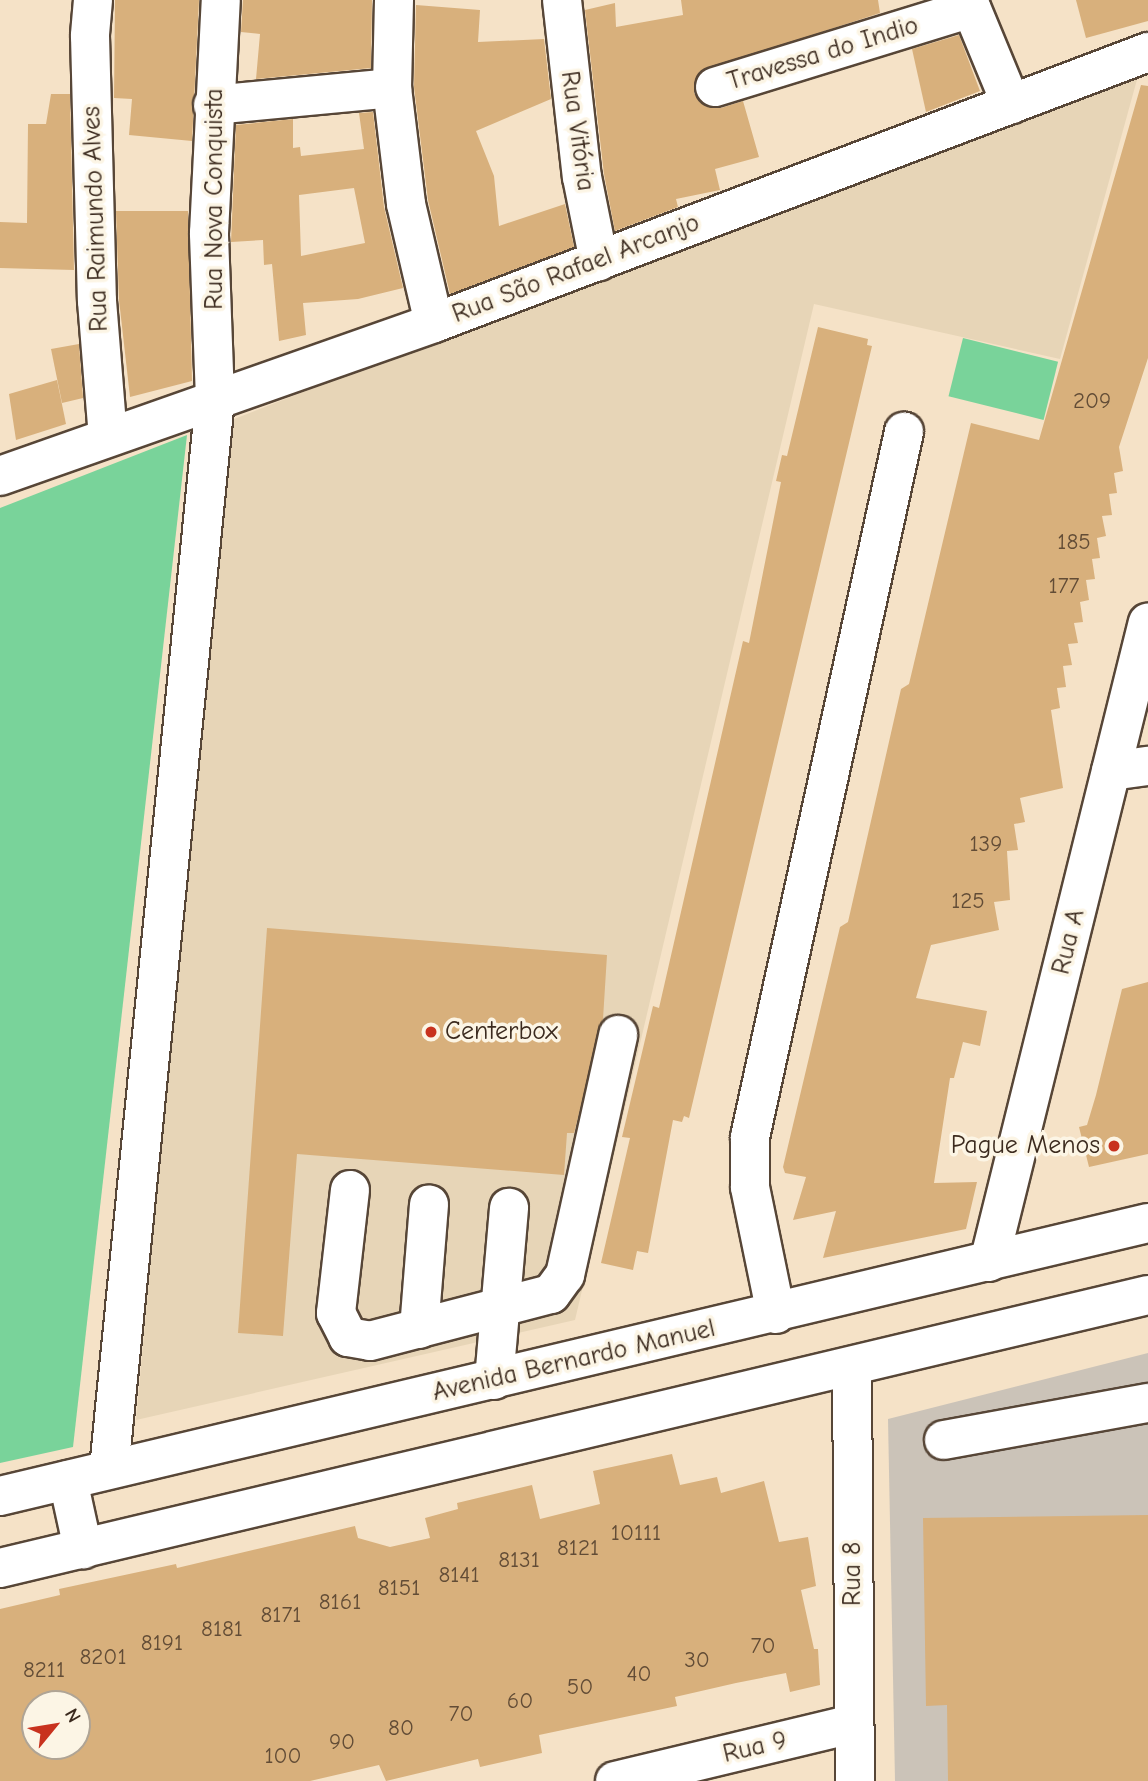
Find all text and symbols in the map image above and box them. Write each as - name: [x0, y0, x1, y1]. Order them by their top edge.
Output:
- street label: Travessa do Indio: [724, 10, 922, 98]
- street label: Rua Vitória: [553, 69, 601, 193]
- street label: Rua Nova Conquista: [199, 88, 231, 310]
- street label: Rua Raimundo Alves: [76, 106, 116, 332]
- street label: Rua São Rafael Arcanjo: [448, 207, 704, 331]
- house number: 209: [1073, 387, 1111, 415]
- house number: 185: [1057, 528, 1091, 556]
- house number: 177: [1049, 572, 1079, 600]
- house number: 139: [970, 830, 1002, 858]
- house number: 125: [951, 887, 985, 915]
- street label: Rua A: [1046, 906, 1092, 978]
- place label: Centerbox: [445, 1016, 558, 1048]
- marker: Centerbox: [423, 1024, 439, 1040]
- place label: Pague Menos: [951, 1130, 1100, 1162]
- marker: Pague Menos: [1106, 1138, 1122, 1154]
- street label: Avenida Bernardo Manuel: [430, 1313, 718, 1409]
- house number: 10111: [611, 1519, 661, 1547]
- house number: 8121: [557, 1534, 599, 1562]
- street label: Rua 8: [837, 1542, 869, 1606]
- house number: 8131: [498, 1546, 540, 1574]
- house number: 8141: [438, 1561, 480, 1589]
- house number: 8151: [378, 1574, 420, 1602]
- house number: 8161: [319, 1588, 361, 1616]
- house number: 8171: [261, 1601, 301, 1629]
- house number: 8181: [201, 1615, 243, 1643]
- house number: 8191: [141, 1629, 183, 1657]
- house number: 70: [751, 1632, 775, 1660]
- house number: 8201: [80, 1643, 126, 1671]
- house number: 30: [684, 1646, 710, 1674]
- house number: 8211: [23, 1656, 65, 1684]
- house number: 40: [626, 1660, 652, 1688]
- house number: 50: [567, 1673, 593, 1701]
- house number: 60: [507, 1687, 533, 1715]
- north arrow: [21, 1690, 91, 1760]
- house number: 70: [449, 1700, 473, 1728]
- text: N: [60, 1705, 85, 1726]
- house number: 80: [388, 1714, 414, 1742]
- street label: Rua 9: [720, 1726, 790, 1770]
- house number: 90: [329, 1728, 355, 1756]
- house number: 100: [264, 1742, 302, 1770]

